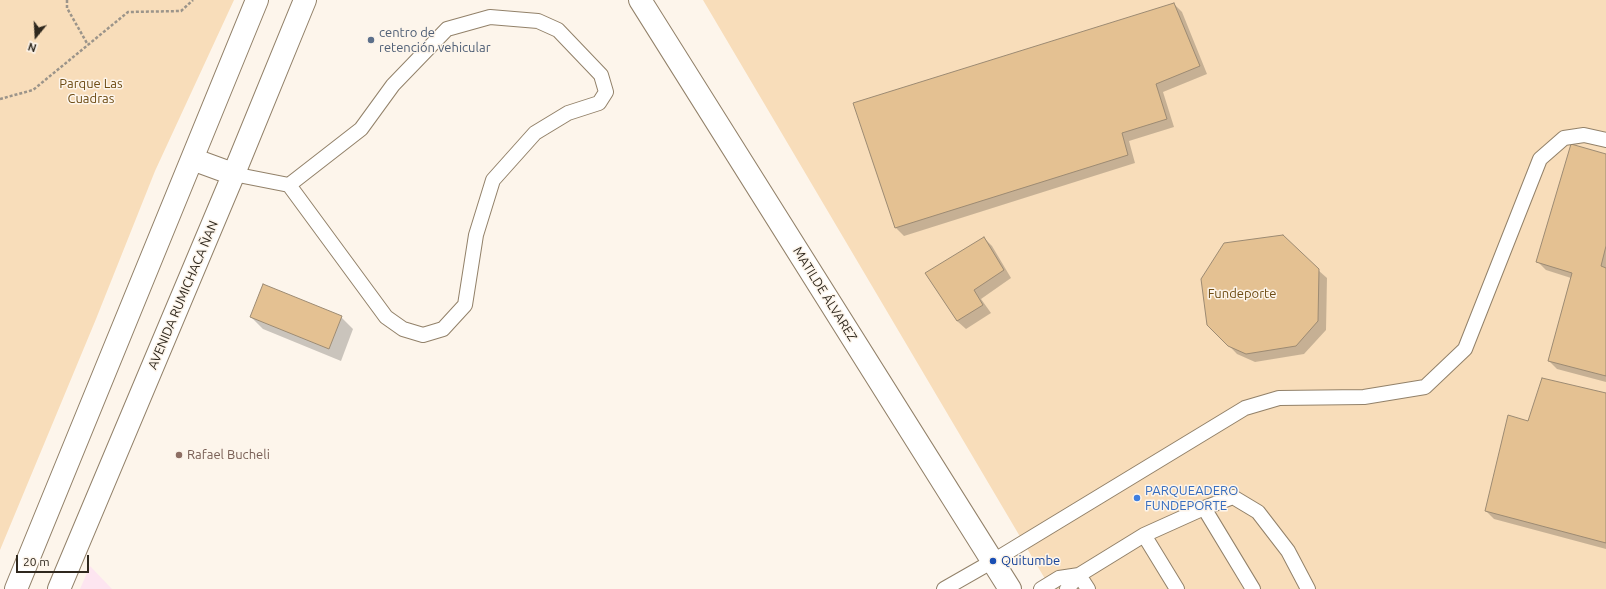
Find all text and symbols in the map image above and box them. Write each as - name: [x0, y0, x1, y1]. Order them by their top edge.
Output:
- north arrow: [16, 16, 56, 56]
- place label: centro de retención vehicular: [379, 25, 491, 56]
- marker: centro de retención vehicular: [366, 35, 376, 45]
- text: N: [27, 40, 38, 54]
- park label: Parque Las Cuadras: [59, 76, 123, 107]
- street label: AVENIDA RUMICHACA ÑAN: [145, 218, 221, 372]
- street label: MATILDE ÁLVAREZ: [790, 244, 860, 344]
- park label: Fundeporte: [1208, 286, 1276, 302]
- place label: Rafael Bucheli: [187, 447, 270, 463]
- marker: Rafael Bucheli: [174, 450, 184, 460]
- place label: PARQUEADERO FUNDEPORTE: [1145, 483, 1238, 514]
- marker: PARQUEADERO FUNDEPORTE: [1132, 493, 1142, 503]
- scale bar: [18, 547, 91, 573]
- place label: Quitumbe: [1001, 553, 1060, 569]
- text: 20 m: [23, 555, 50, 568]
- marker: Quitumbe: [988, 556, 998, 566]

